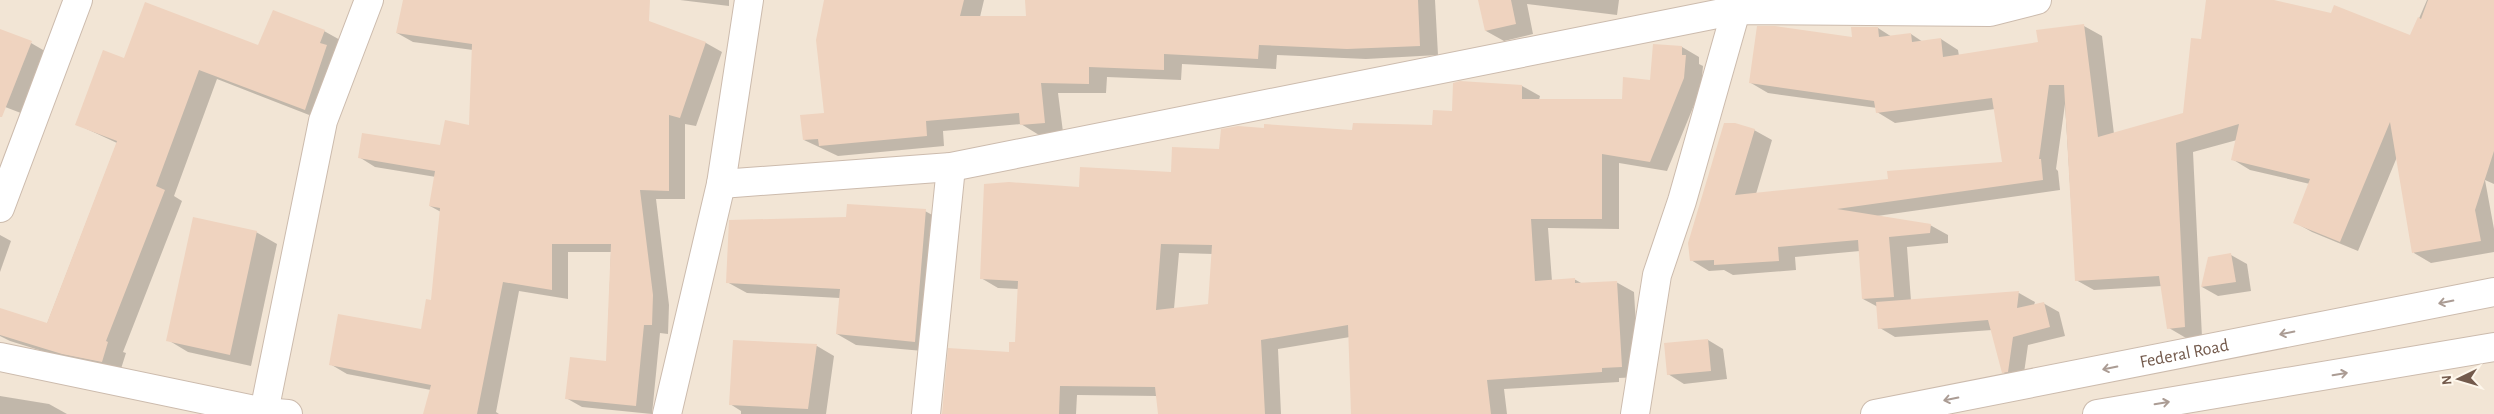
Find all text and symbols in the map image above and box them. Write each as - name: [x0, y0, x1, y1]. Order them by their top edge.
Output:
- one-way arrow: [2439, 297, 2455, 307]
- one-way arrow: [2279, 329, 2295, 338]
- street label: Federal Road: [2138, 337, 2230, 372]
- north arrow: [2434, 354, 2484, 404]
- one-way arrow: [2103, 363, 2119, 373]
- one-way arrow: [2331, 368, 2347, 378]
- text: N: [2440, 375, 2454, 386]
- one-way arrow: [1943, 395, 1959, 404]
- one-way arrow: [2154, 398, 2170, 408]

